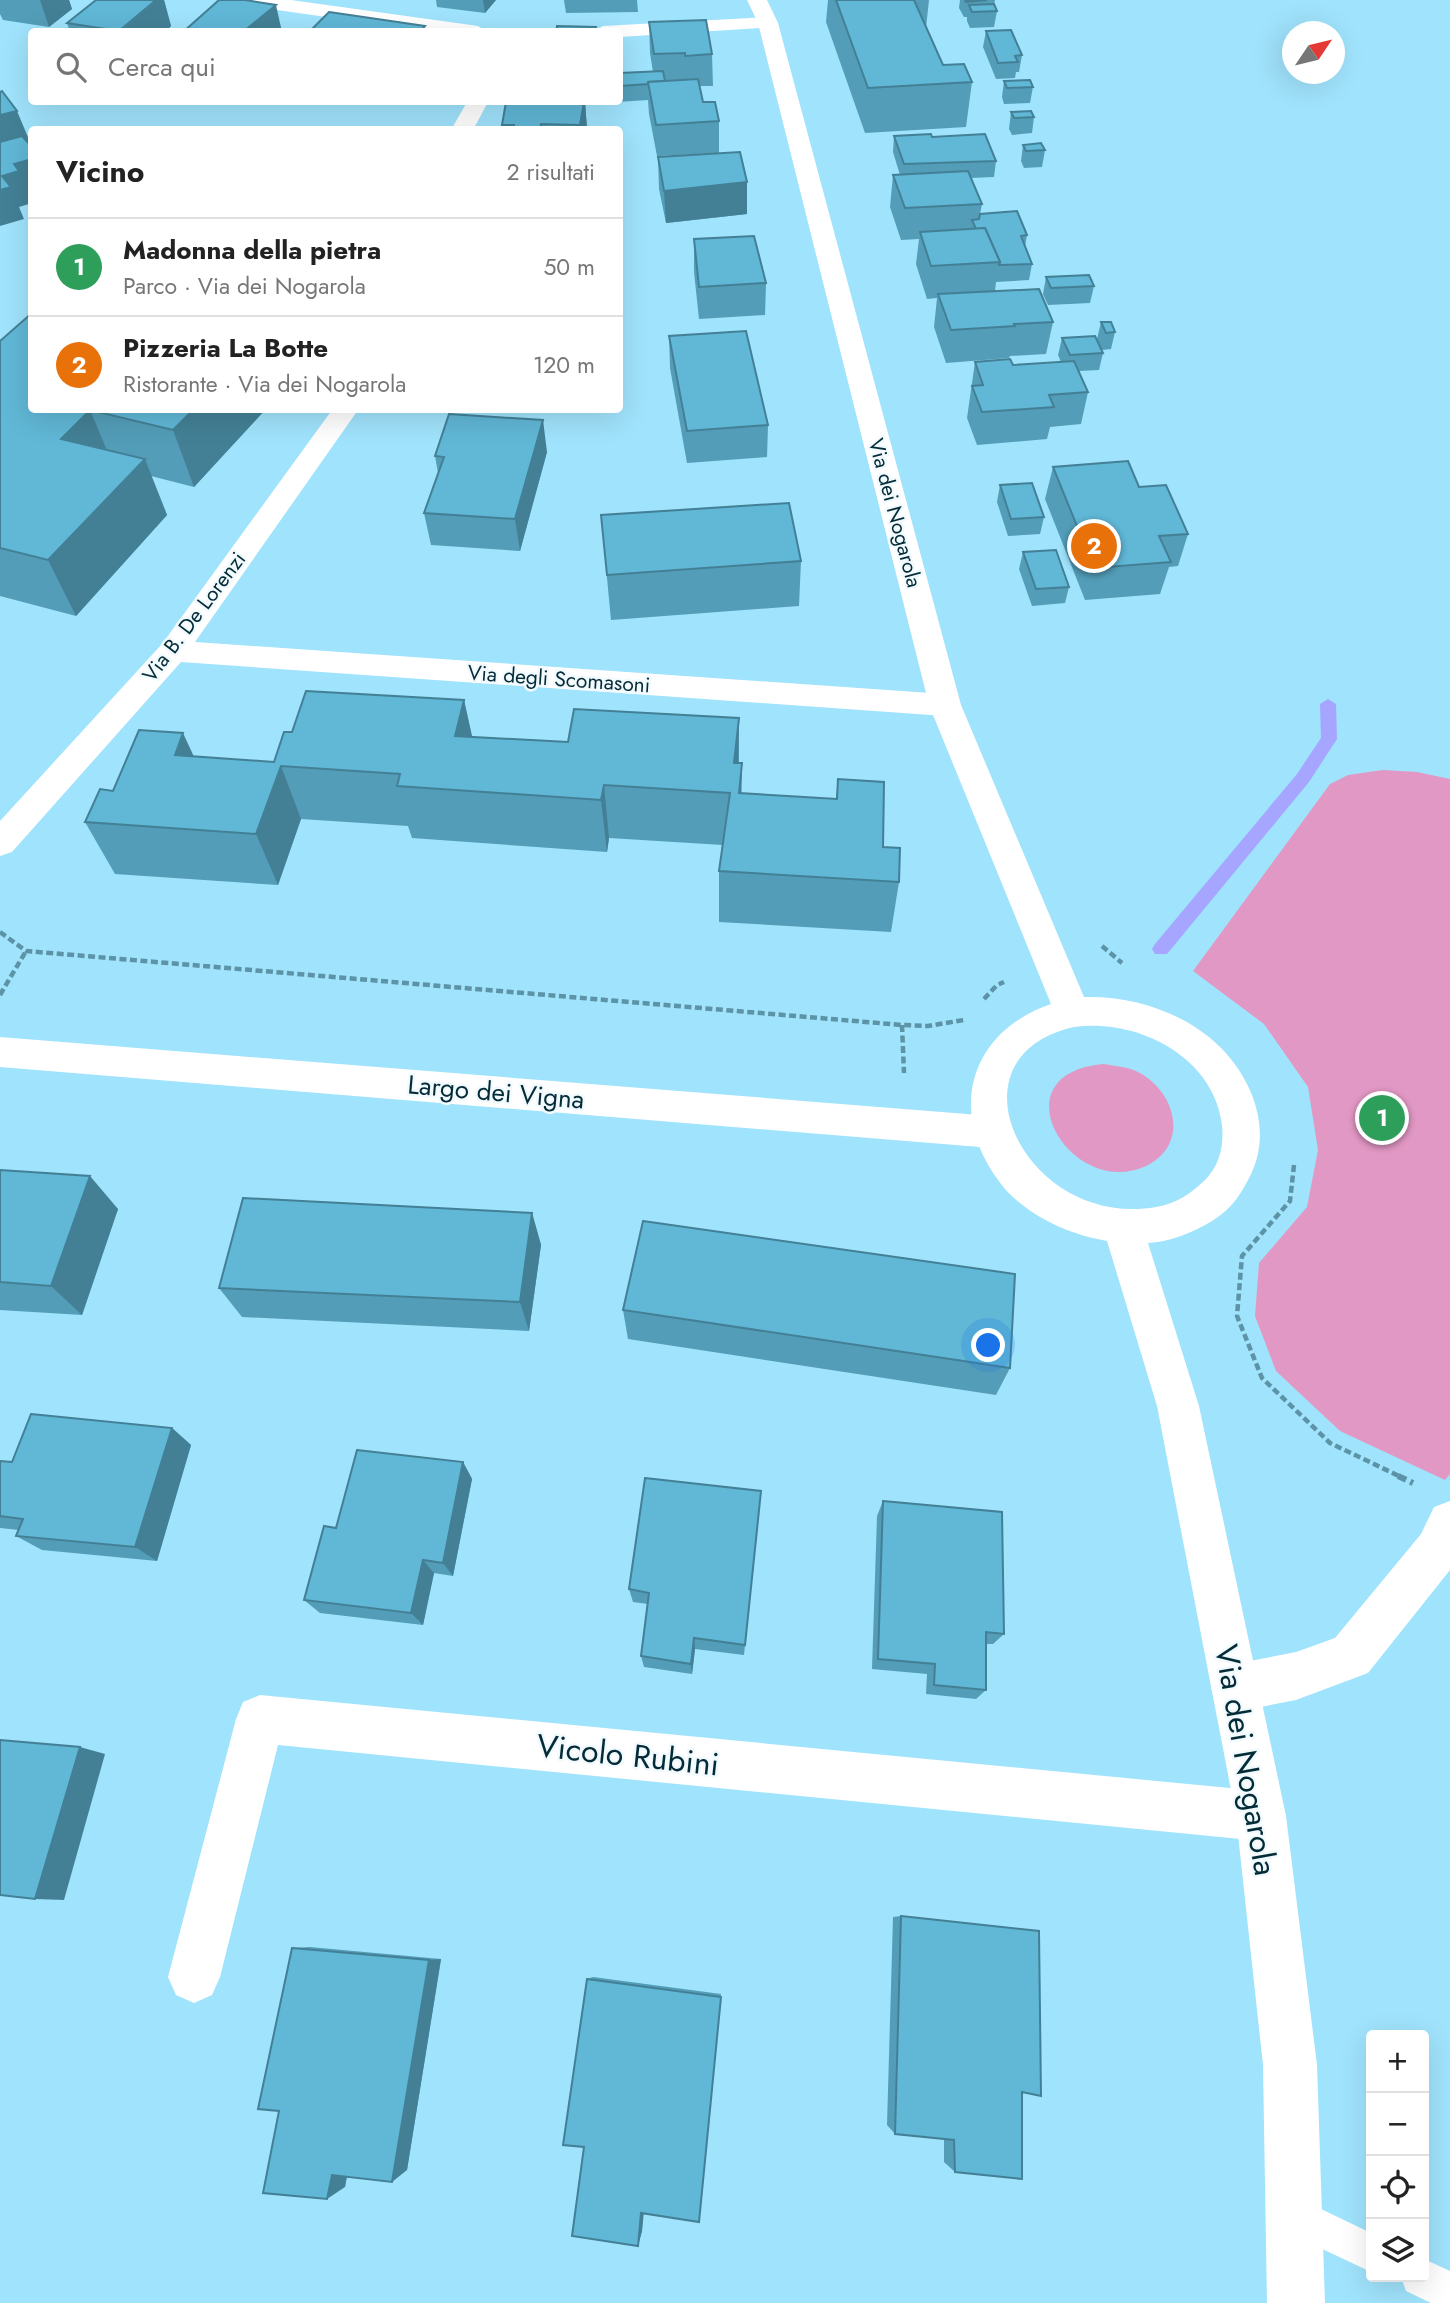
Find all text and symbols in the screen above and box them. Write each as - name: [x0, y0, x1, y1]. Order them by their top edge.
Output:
- north arrow: [1282, 21, 1345, 84]
- search box: [28, 28, 623, 105]
- icon: search: [52, 48, 90, 86]
- text: Cerca qui: [108, 48, 216, 86]
- text: Vicino: [56, 150, 144, 193]
- text: 2 risultati: [506, 155, 595, 189]
- text: Madonna della pietra: [123, 231, 381, 269]
- text: 1: [73, 250, 85, 284]
- text: 50 m: [543, 250, 595, 284]
- text: Parco · Via dei Nogarola: [123, 269, 366, 303]
- text: Pizzeria La Botte: [123, 329, 328, 367]
- text: 2: [71, 348, 87, 382]
- text: 120 m: [533, 348, 595, 382]
- text: Ristorante · Via dei Nogarola: [123, 367, 406, 401]
- street label: Via dei Nogarola: [861, 435, 929, 591]
- pin: 2: [1071, 520, 1117, 572]
- street label: Via B. De Lorenzi: [135, 546, 253, 688]
- street label: Via degli Scomasoni: [467, 658, 651, 700]
- street label: Largo dei Vigna: [406, 1065, 586, 1119]
- pin: 1: [1359, 1092, 1405, 1144]
- your location: [971, 1328, 1005, 1362]
- street label: Via dei Nogarola: [1203, 1641, 1289, 1879]
- street label: Vicolo Rubini: [535, 1723, 721, 1787]
- map controls: [1366, 2030, 1429, 2282]
- button: +: [1366, 2030, 1429, 2093]
- button: −: [1366, 2093, 1429, 2156]
- button: locate: [1366, 2156, 1429, 2219]
- button: layers: [1366, 2219, 1429, 2282]

